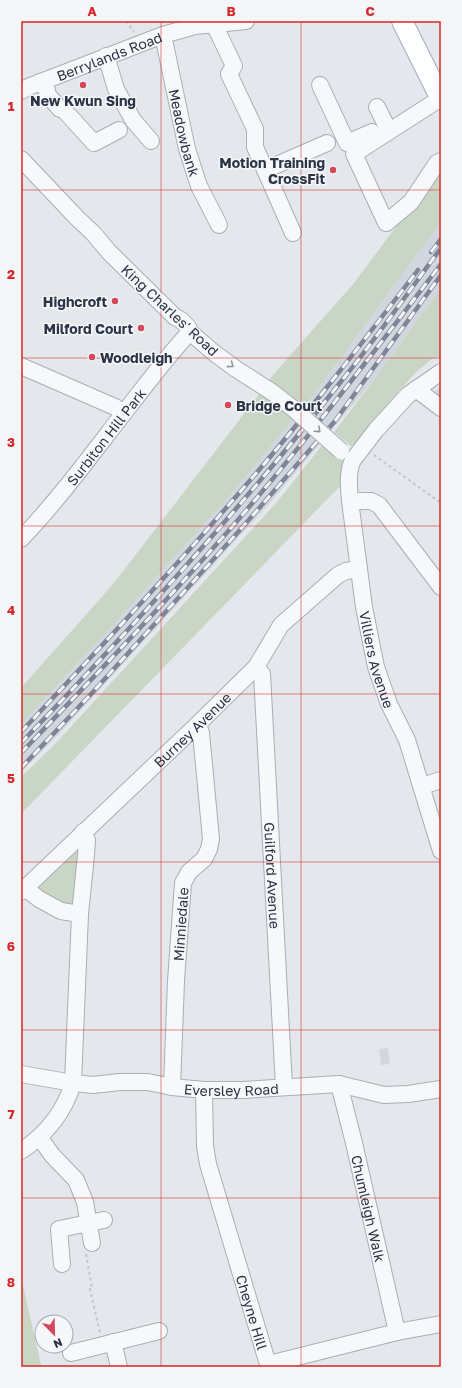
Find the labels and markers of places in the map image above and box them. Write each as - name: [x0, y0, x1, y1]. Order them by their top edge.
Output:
- marker: New Kwun Sing: [78, 80, 88, 90]
- place label: New Kwun Sing: [30, 92, 136, 109]
- place label: Motion Training CrossFit: [219, 154, 325, 187]
- marker: Motion Training CrossFit: [328, 165, 338, 175]
- place label: Highcroft: [43, 293, 107, 310]
- marker: Highcroft: [110, 296, 120, 306]
- place label: Milford Court: [43, 320, 133, 337]
- marker: Milford Court: [136, 323, 146, 333]
- place label: Woodleigh: [100, 349, 173, 366]
- marker: Woodleigh: [87, 352, 97, 362]
- place label: Bridge Court: [236, 397, 323, 414]
- marker: Bridge Court: [223, 400, 233, 410]

